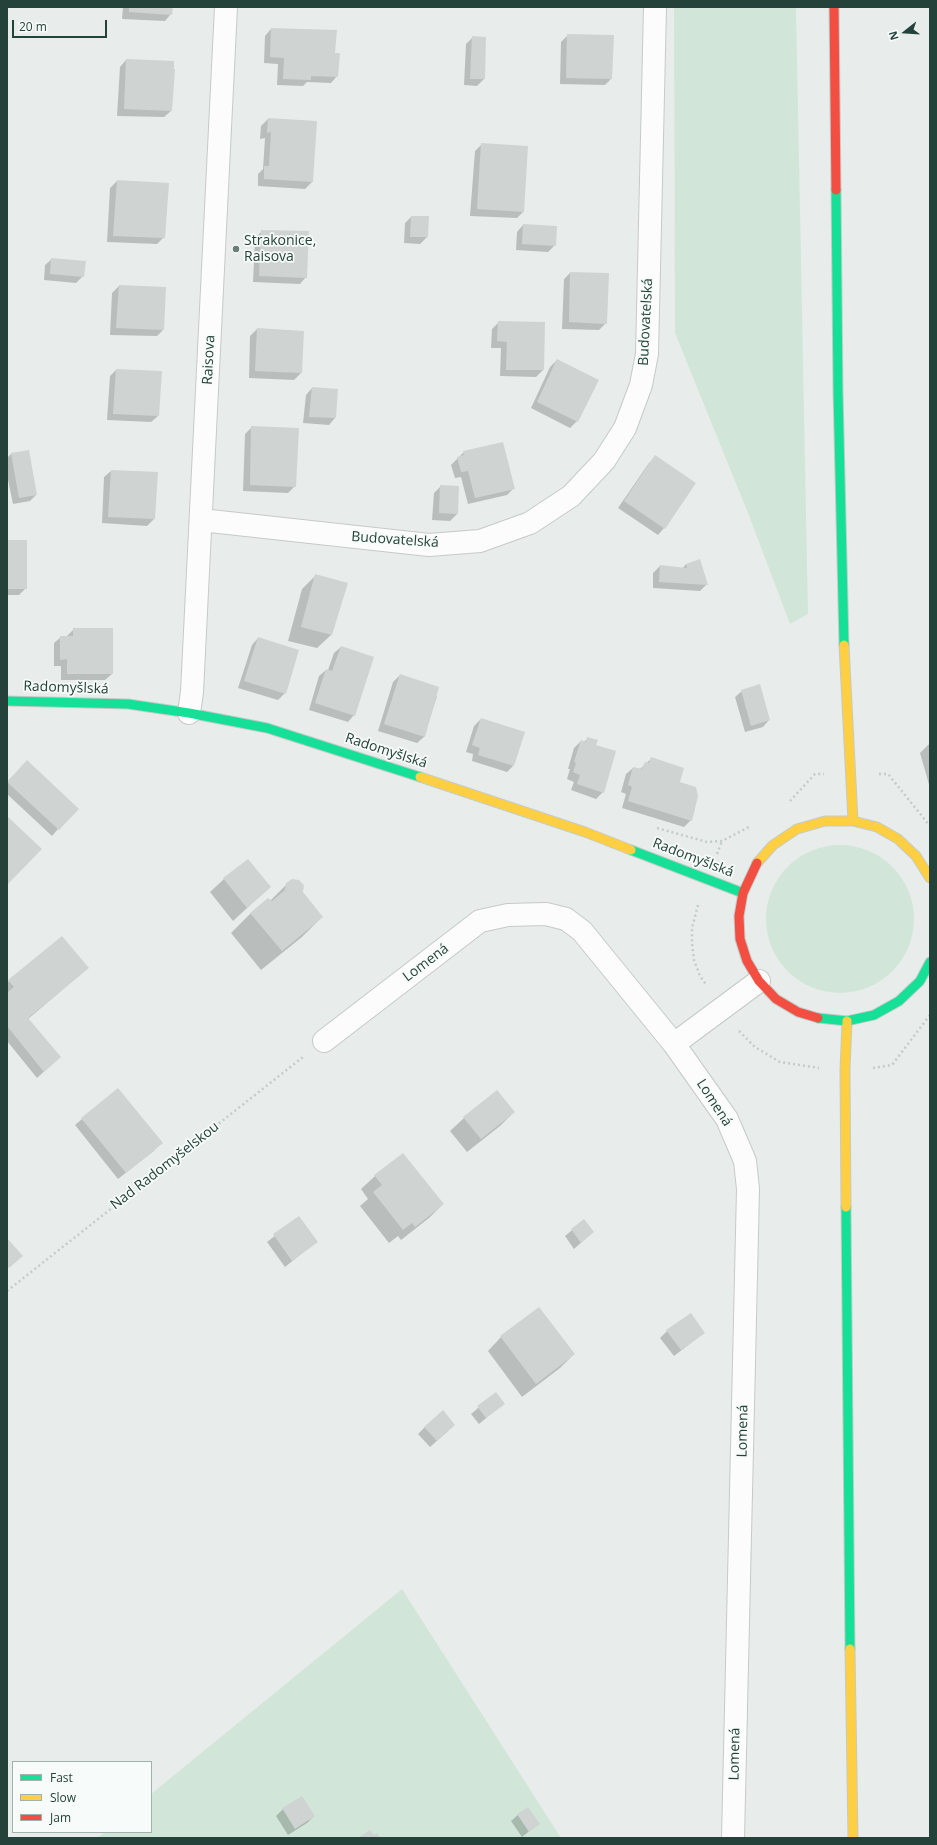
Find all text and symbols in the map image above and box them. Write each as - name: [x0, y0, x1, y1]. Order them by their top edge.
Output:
- scale bar: [14, 12, 109, 38]
- north arrow: [885, 12, 925, 52]
- text: 20 m: [19, 18, 47, 35]
- text: N: [885, 29, 902, 42]
- place label: Strakonice, Raisova: [244, 233, 316, 266]
- marker: Strakonice, Raisova: [231, 244, 241, 254]
- street label: Budovatelská: [635, 278, 657, 366]
- street label: Raisova: [199, 335, 219, 385]
- street label: Budovatelská: [351, 529, 439, 551]
- street label: Radomyšlská: [23, 678, 109, 698]
- street label: Radomyšlská: [343, 730, 429, 772]
- street label: Radomyšlská: [650, 835, 736, 881]
- street label: Lomená: [400, 940, 452, 986]
- street label: Lomená: [693, 1076, 735, 1130]
- street label: Nad Radomyšelskou: [107, 1118, 223, 1214]
- street label: Lomená: [734, 1404, 752, 1458]
- street label: Lomená: [726, 1727, 744, 1781]
- legend: [12, 1761, 152, 1833]
- text: Fast: [50, 1769, 73, 1786]
- text: Slow: [50, 1789, 76, 1806]
- text: Jam: [50, 1809, 71, 1826]

